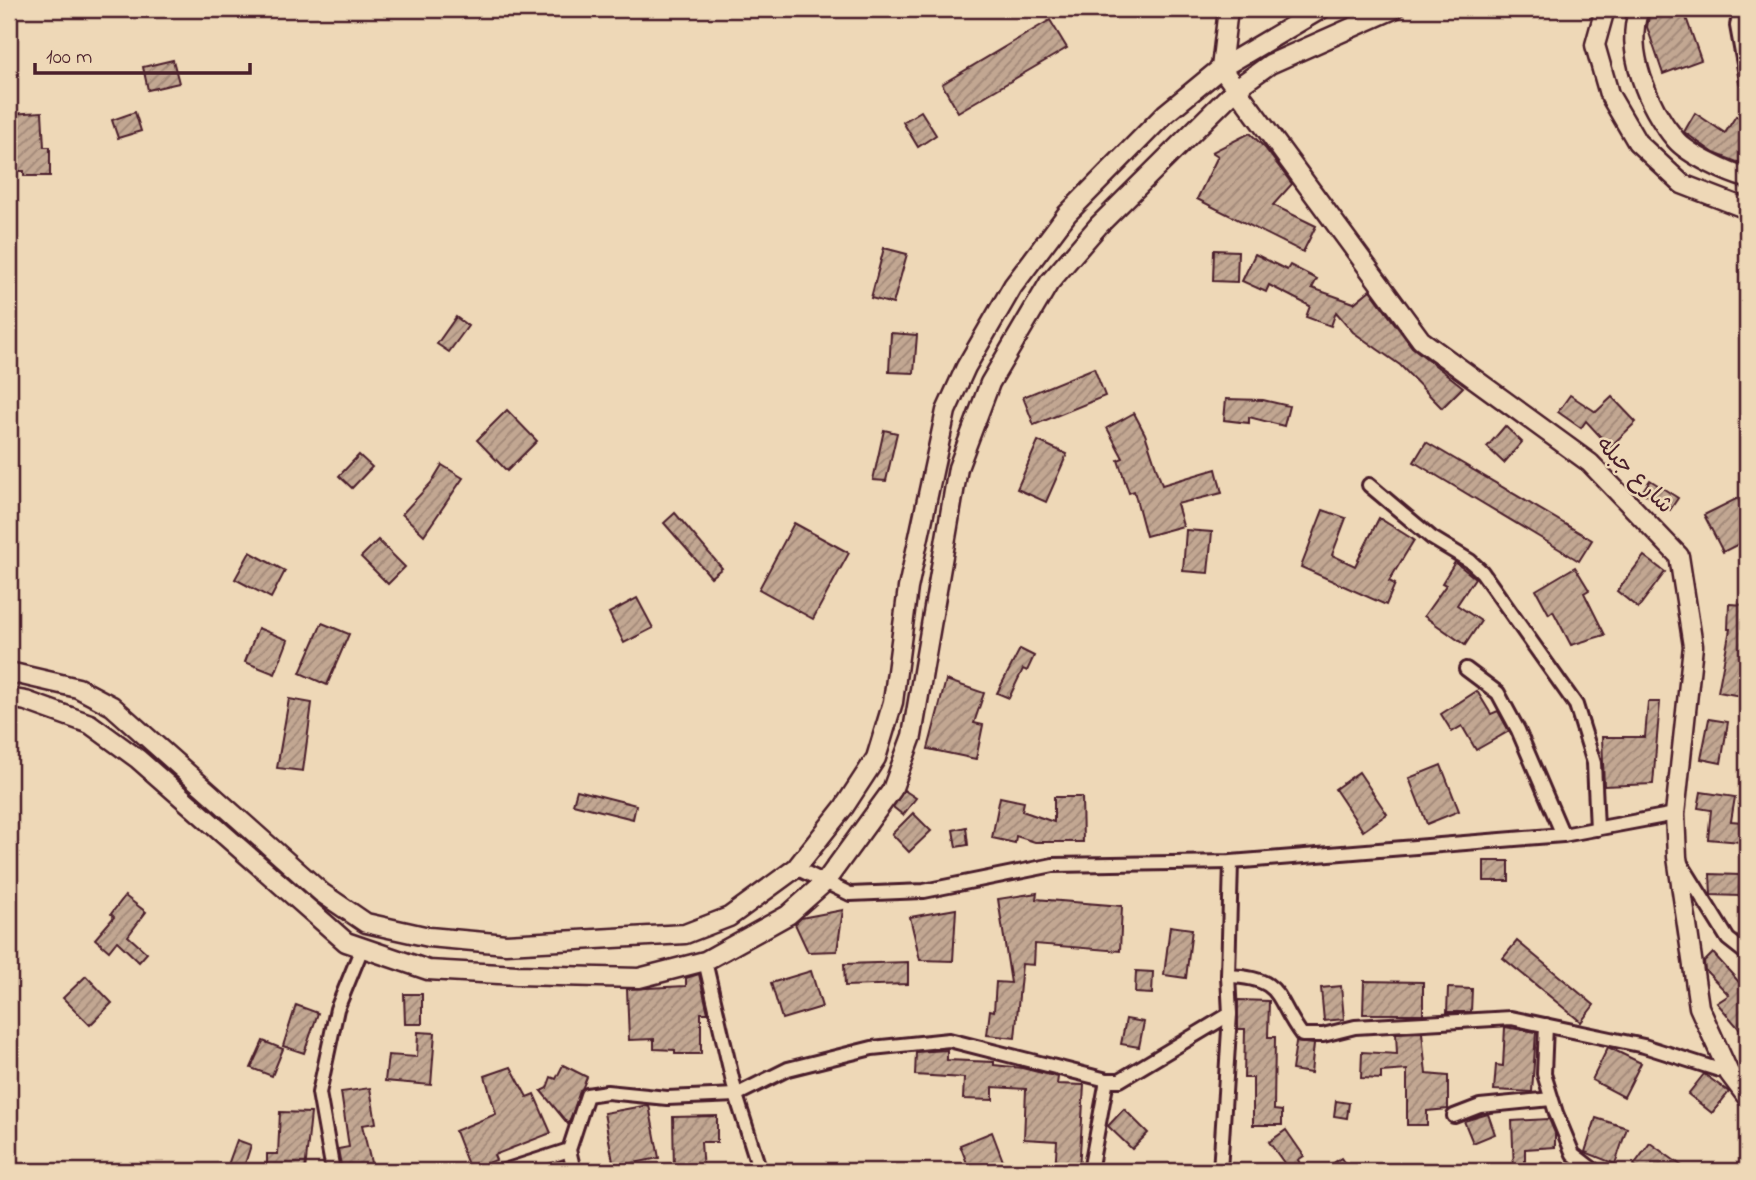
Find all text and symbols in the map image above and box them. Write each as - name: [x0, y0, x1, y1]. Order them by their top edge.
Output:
- scale bar: [35, 32, 250, 76]
- text: 100 m: [46, 43, 92, 73]
- street label: شارع جبله: [1588, 430, 1680, 522]

